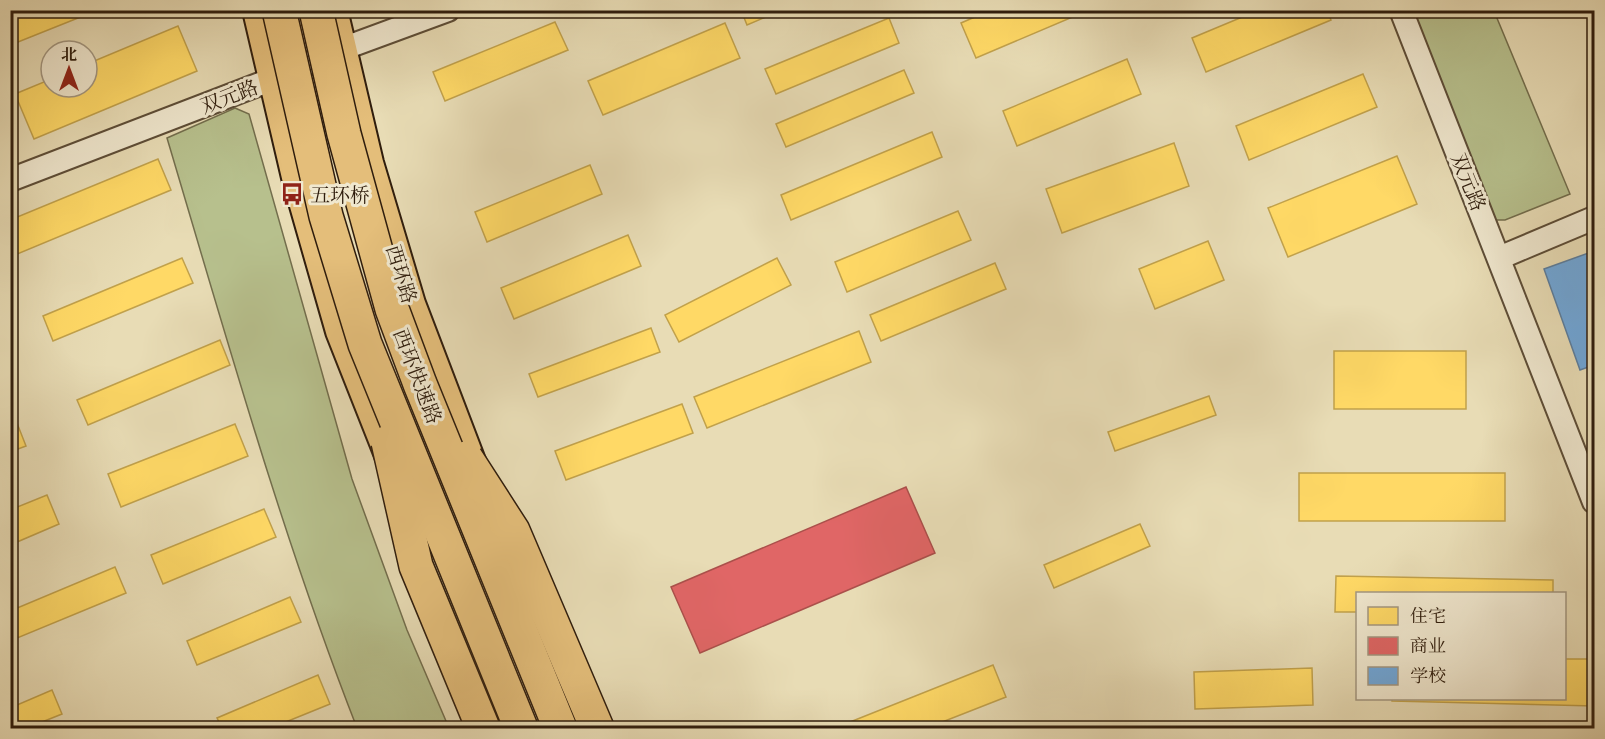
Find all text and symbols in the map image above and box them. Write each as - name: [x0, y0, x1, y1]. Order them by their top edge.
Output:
- north arrow: [39, 39, 99, 99]
- text: 北: [61, 42, 77, 66]
- street label: 双元路: [196, 72, 262, 120]
- street label: 双元路: [1444, 149, 1494, 215]
- place label: 五环桥: [310, 180, 370, 209]
- bus stop icon: 五环桥: [279, 181, 305, 207]
- street label: 西环路: [379, 241, 425, 307]
- street label: 西环快速路: [387, 324, 449, 428]
- legend: [1356, 592, 1566, 700]
- text: 住宅: [1410, 602, 1446, 629]
- text: 商业: [1410, 632, 1446, 659]
- text: 学校: [1410, 662, 1446, 689]

